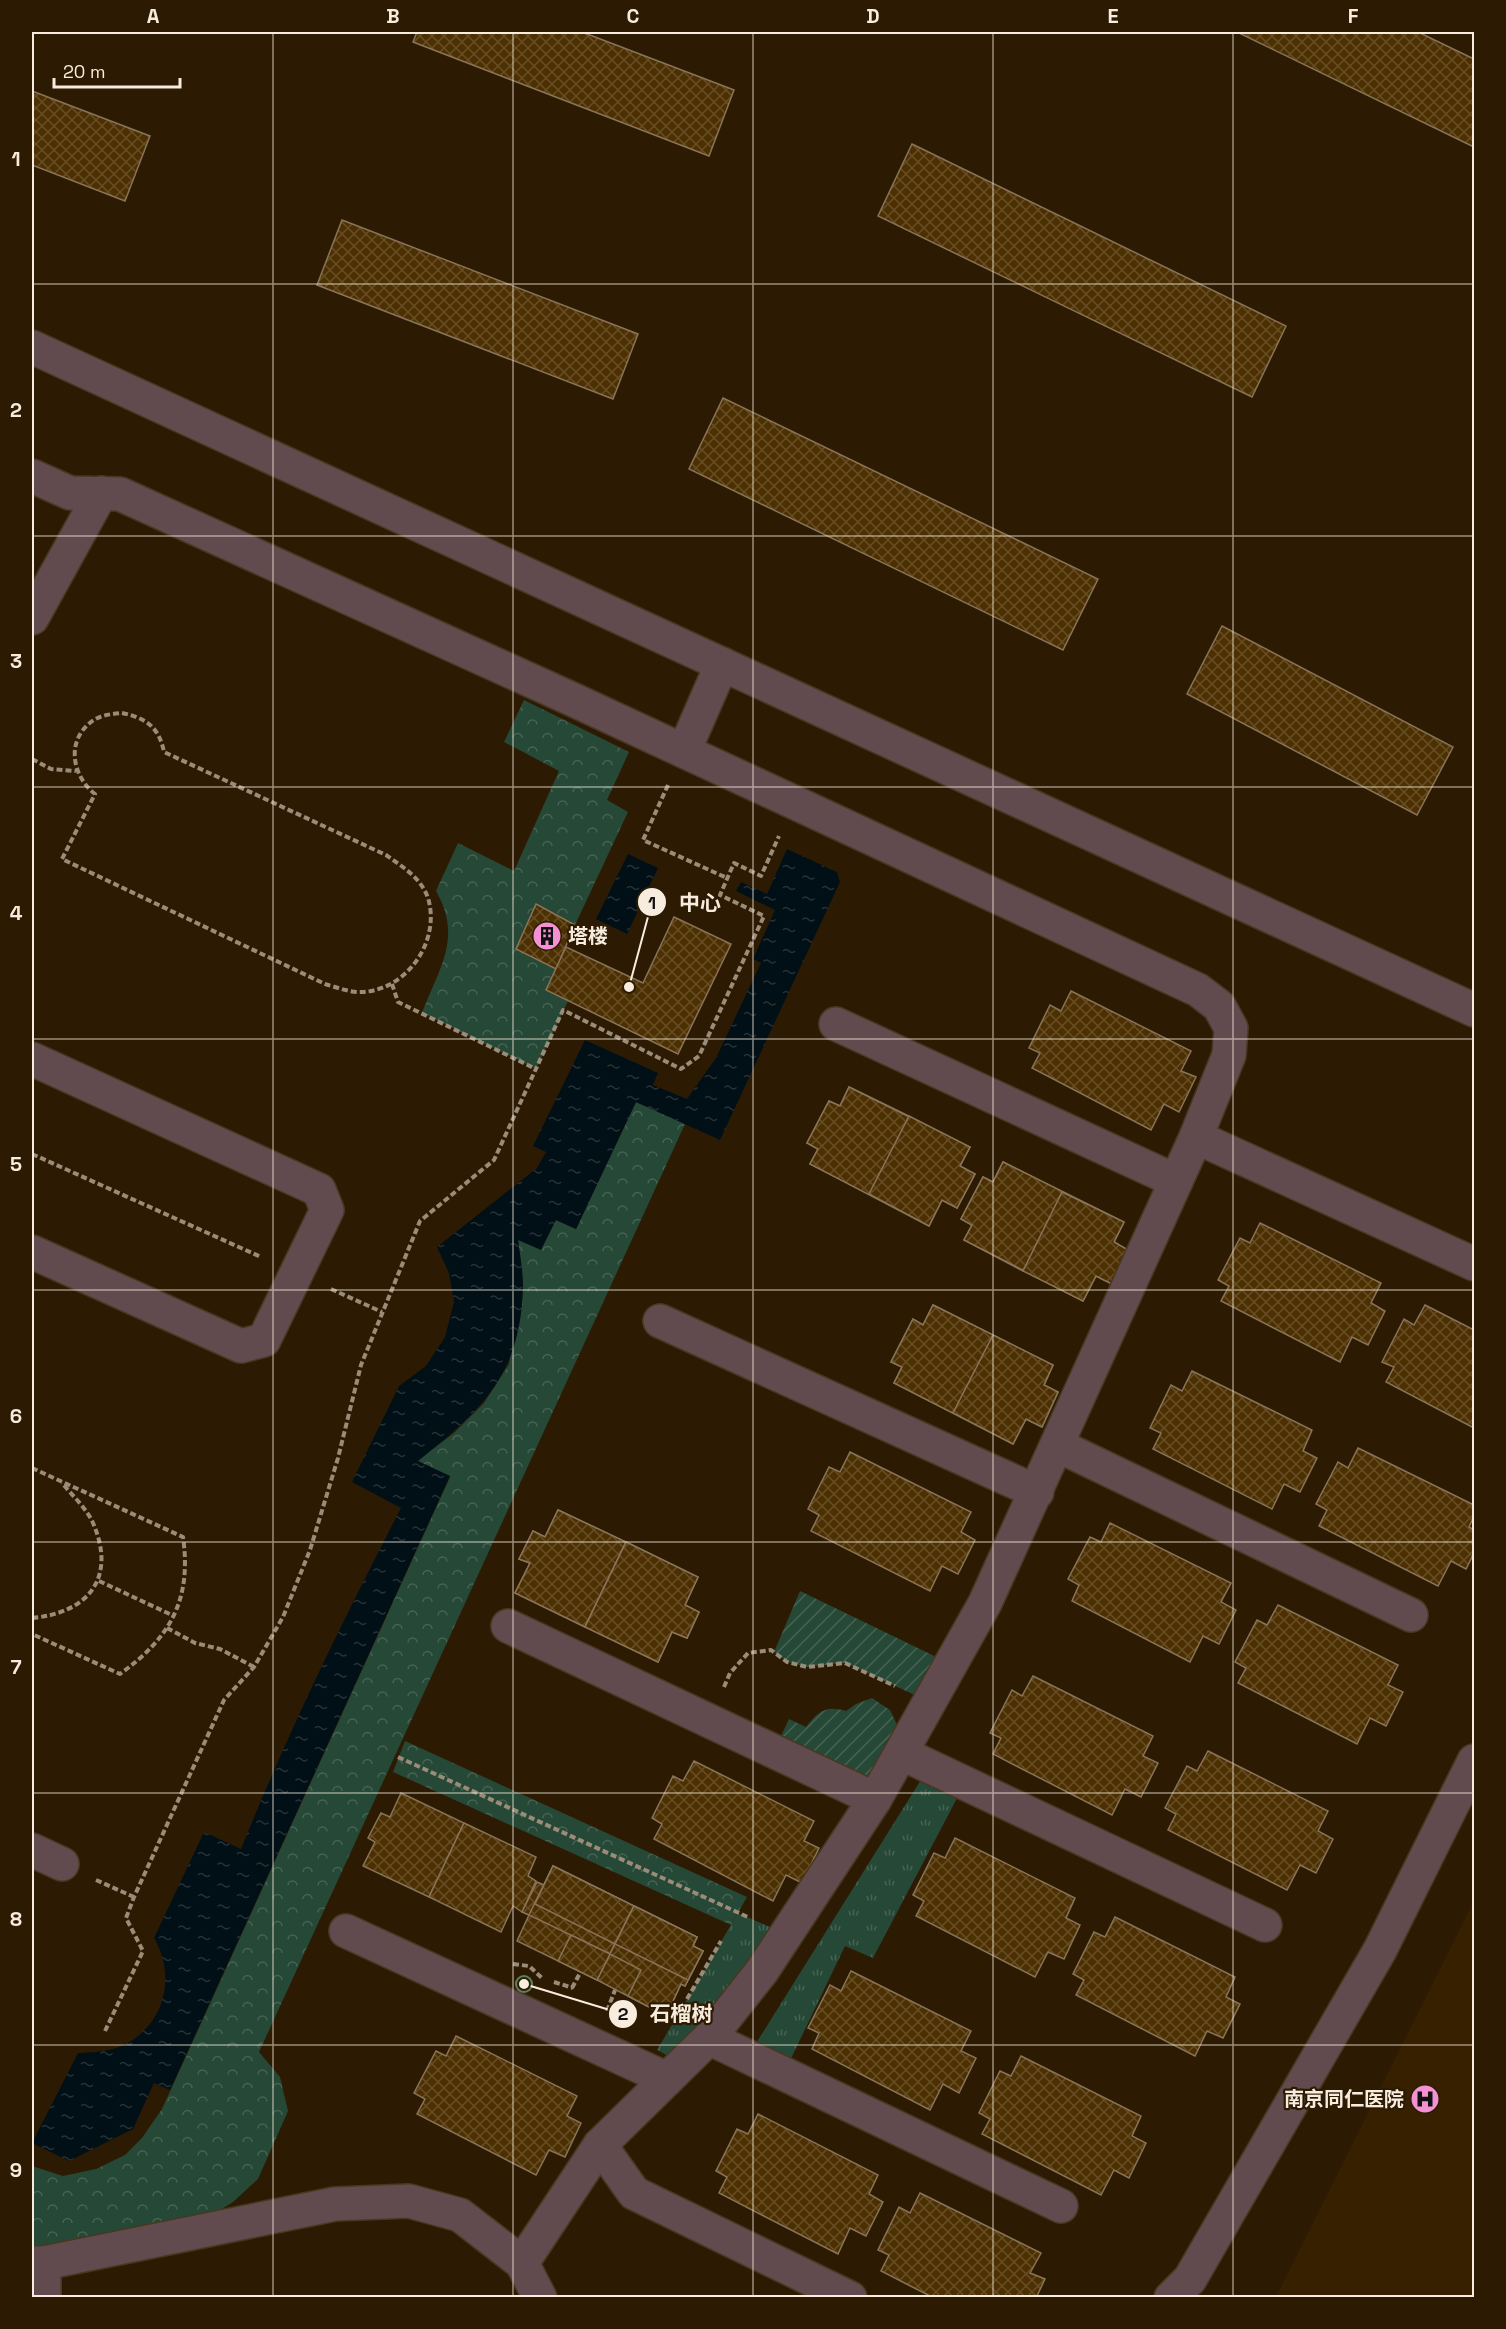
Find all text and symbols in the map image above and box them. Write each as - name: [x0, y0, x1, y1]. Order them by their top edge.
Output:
- text: A: [147, 3, 160, 29]
- text: B: [386, 3, 400, 29]
- text: C: [627, 3, 640, 29]
- text: D: [866, 3, 880, 29]
- text: E: [1107, 3, 1119, 29]
- text: F: [1348, 3, 1359, 29]
- scale bar: [54, 51, 180, 89]
- text: 20 m: [63, 60, 106, 83]
- text: 1: [11, 146, 21, 172]
- text: 2: [10, 397, 22, 423]
- text: 3: [10, 648, 22, 674]
- callout: 中心: [637, 883, 733, 922]
- text: 中心: [679, 889, 721, 916]
- text: 1: [648, 891, 656, 914]
- text: 4: [10, 900, 23, 926]
- building icon: 塔楼: [531, 920, 563, 952]
- place label: 塔楼: [568, 923, 608, 949]
- text: 5: [10, 1151, 22, 1177]
- text: 6: [10, 1403, 22, 1429]
- text: 7: [10, 1654, 22, 1680]
- text: 8: [10, 1906, 22, 1932]
- callout: 石榴树: [608, 1994, 725, 2033]
- text: 石榴树: [650, 2000, 713, 2027]
- text: 2: [618, 2002, 629, 2025]
- hospital icon: 南京同仁医院: [1409, 2083, 1441, 2115]
- place label: 南京同仁医院: [1284, 2086, 1404, 2112]
- text: 9: [10, 2157, 22, 2183]

